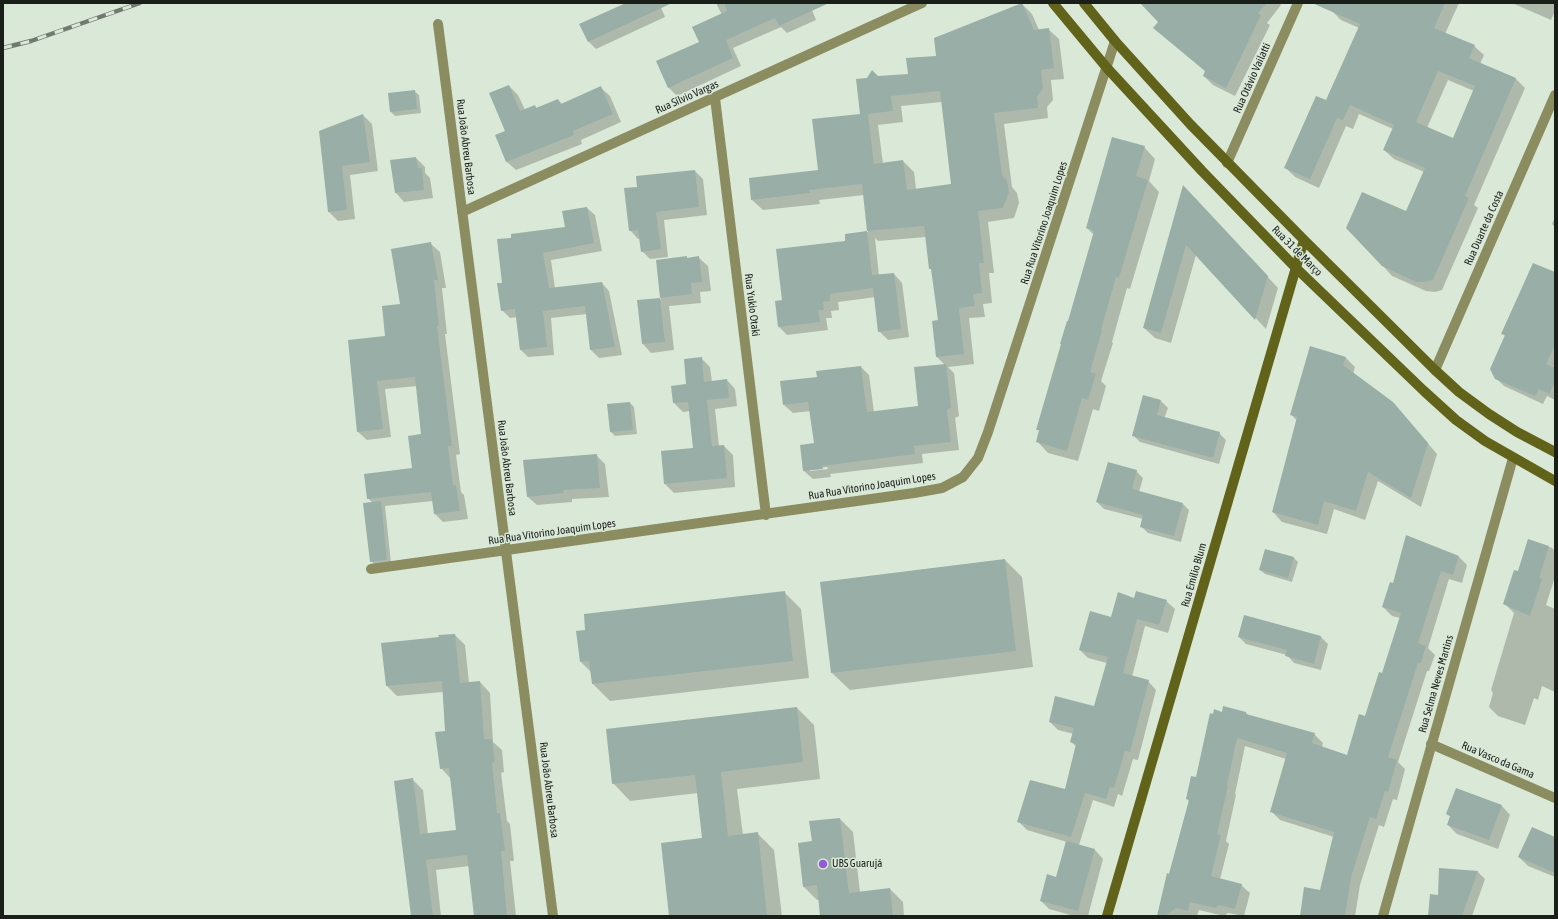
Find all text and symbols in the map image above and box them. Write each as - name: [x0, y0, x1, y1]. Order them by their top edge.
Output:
- street label: Rua Otávio Vailatti: [1231, 41, 1273, 115]
- street label: Rua Sílvio Vargas: [653, 77, 721, 117]
- street label: Rua João Abreu Barbosa: [454, 98, 478, 196]
- street label: Rua Rua Vitorino Joaquim Lopes: [1018, 160, 1070, 286]
- street label: Rua Duarte da Costa: [1462, 188, 1506, 268]
- street label: Rua 31 de Março: [1269, 223, 1325, 279]
- street label: Rua Yukio Otaki: [742, 273, 762, 337]
- street label: Rua João Abreu Barbosa: [495, 419, 519, 517]
- street label: Rua Rua Vitorino Joaquim Lopes: [807, 469, 937, 503]
- street label: Rua Rua Vitorino Joaquim Lopes: [487, 517, 617, 547]
- street label: Rua Emílio Blum: [1179, 541, 1209, 609]
- street label: Rua Selma Neves Martins: [1416, 634, 1456, 734]
- street label: Rua Vasco da Gama: [1459, 739, 1537, 781]
- street label: Rua João Abreu Barbosa: [537, 741, 561, 839]
- place label: UBS Guarujá: [832, 857, 882, 871]
- marker: UBS Guarujá: [817, 858, 829, 870]

